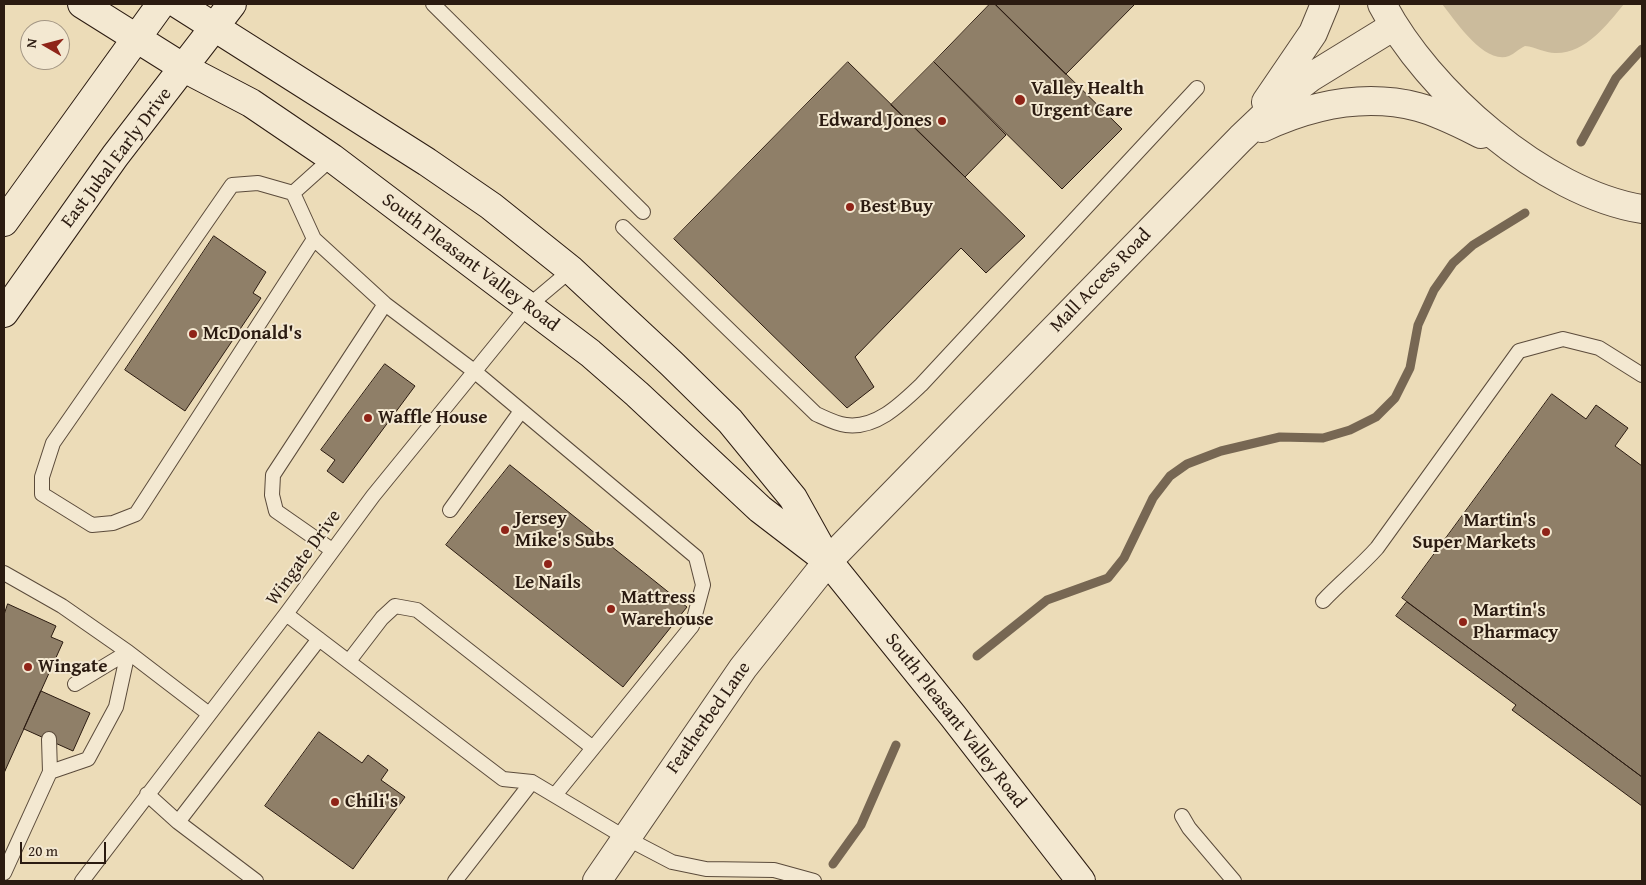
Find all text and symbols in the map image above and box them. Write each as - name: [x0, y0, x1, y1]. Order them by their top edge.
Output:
- north arrow: [20, 20, 70, 70]
- text: N: [21, 37, 42, 49]
- place label: Valley Health Urgent Care: [1031, 78, 1144, 122]
- street label: East Jubal Early Drive: [57, 83, 177, 233]
- marker: Valley Health Urgent Care: [1013, 93, 1027, 107]
- place label: Edward Jones: [819, 110, 932, 132]
- marker: Edward Jones: [936, 115, 948, 127]
- street label: South Pleasant Valley Road: [377, 189, 563, 337]
- place label: Best Buy: [860, 196, 933, 218]
- marker: Best Buy: [844, 201, 856, 213]
- street label: Mall Access Road: [1046, 224, 1156, 338]
- place label: McDonald's: [203, 323, 302, 345]
- marker: McDonald's: [187, 328, 199, 340]
- place label: Waffle House: [378, 407, 488, 429]
- marker: Waffle House: [362, 412, 374, 424]
- street label: Wingate Drive: [262, 506, 346, 610]
- place label: Jersey Mike's Subs: [515, 508, 614, 552]
- place label: Martin's Super Markets: [1412, 510, 1536, 554]
- marker: Jersey Mike's Subs: [499, 524, 511, 536]
- marker: Martin's Super Markets: [1540, 526, 1552, 538]
- marker: Le Nails: [542, 558, 554, 570]
- place label: Le Nails: [515, 572, 581, 594]
- place label: Mattress Warehouse: [621, 587, 714, 631]
- place label: Martin's Pharmacy: [1473, 600, 1558, 644]
- marker: Mattress Warehouse: [605, 603, 617, 615]
- marker: Martin's Pharmacy: [1457, 616, 1469, 628]
- street label: South Pleasant Valley Road: [880, 629, 1030, 813]
- place label: Wingate: [38, 656, 108, 678]
- street label: Featherbed Lane: [662, 658, 756, 778]
- marker: Wingate: [22, 661, 34, 673]
- place label: Chili's: [345, 791, 398, 813]
- marker: Chili's: [329, 796, 341, 808]
- scale bar: [22, 832, 109, 864]
- text: 20 m: [28, 840, 58, 861]

